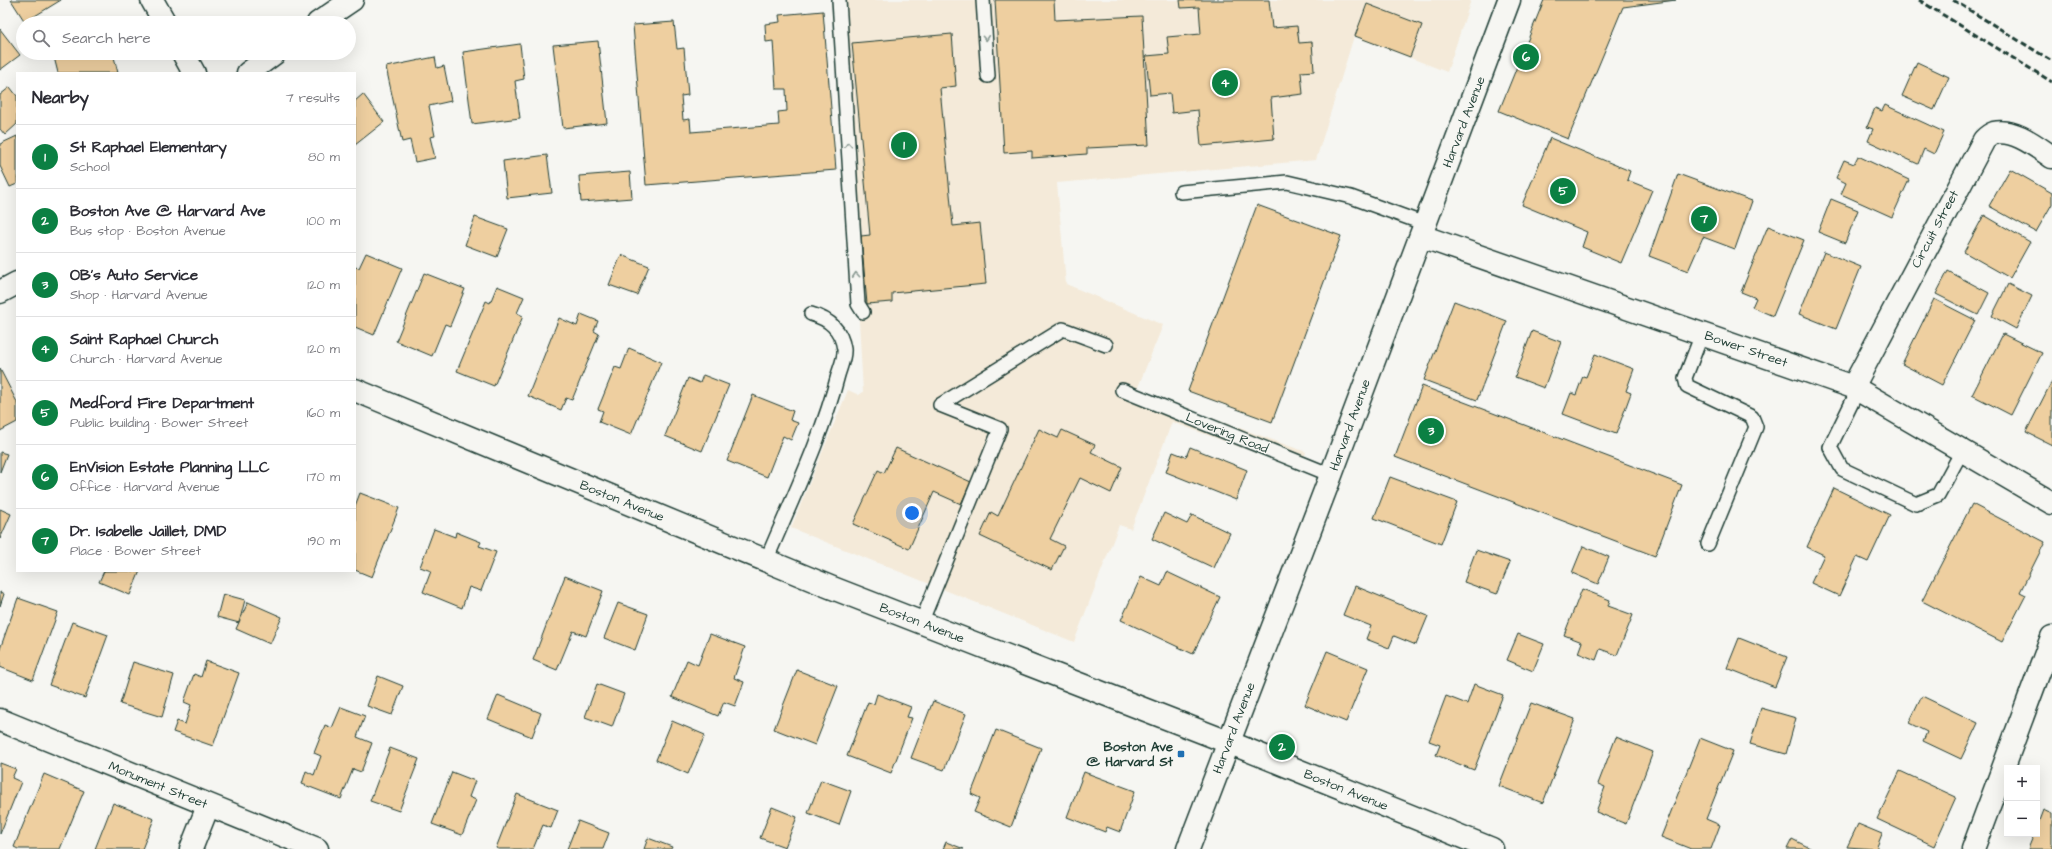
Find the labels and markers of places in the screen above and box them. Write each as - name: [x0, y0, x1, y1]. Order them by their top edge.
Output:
- pin: 6: [1513, 42, 1539, 72]
- pin: 4: [1212, 68, 1238, 98]
- pin: 1: [891, 130, 917, 160]
- pin: 5: [1550, 176, 1576, 206]
- pin: 7: [1691, 204, 1717, 234]
- pin: 3: [1418, 416, 1444, 446]
- pin: 2: [1269, 732, 1295, 762]
- place label: Boston Ave @ Harvard St: [1087, 738, 1174, 771]
- marker: Boston Ave @ Harvard St: [1176, 749, 1186, 759]

